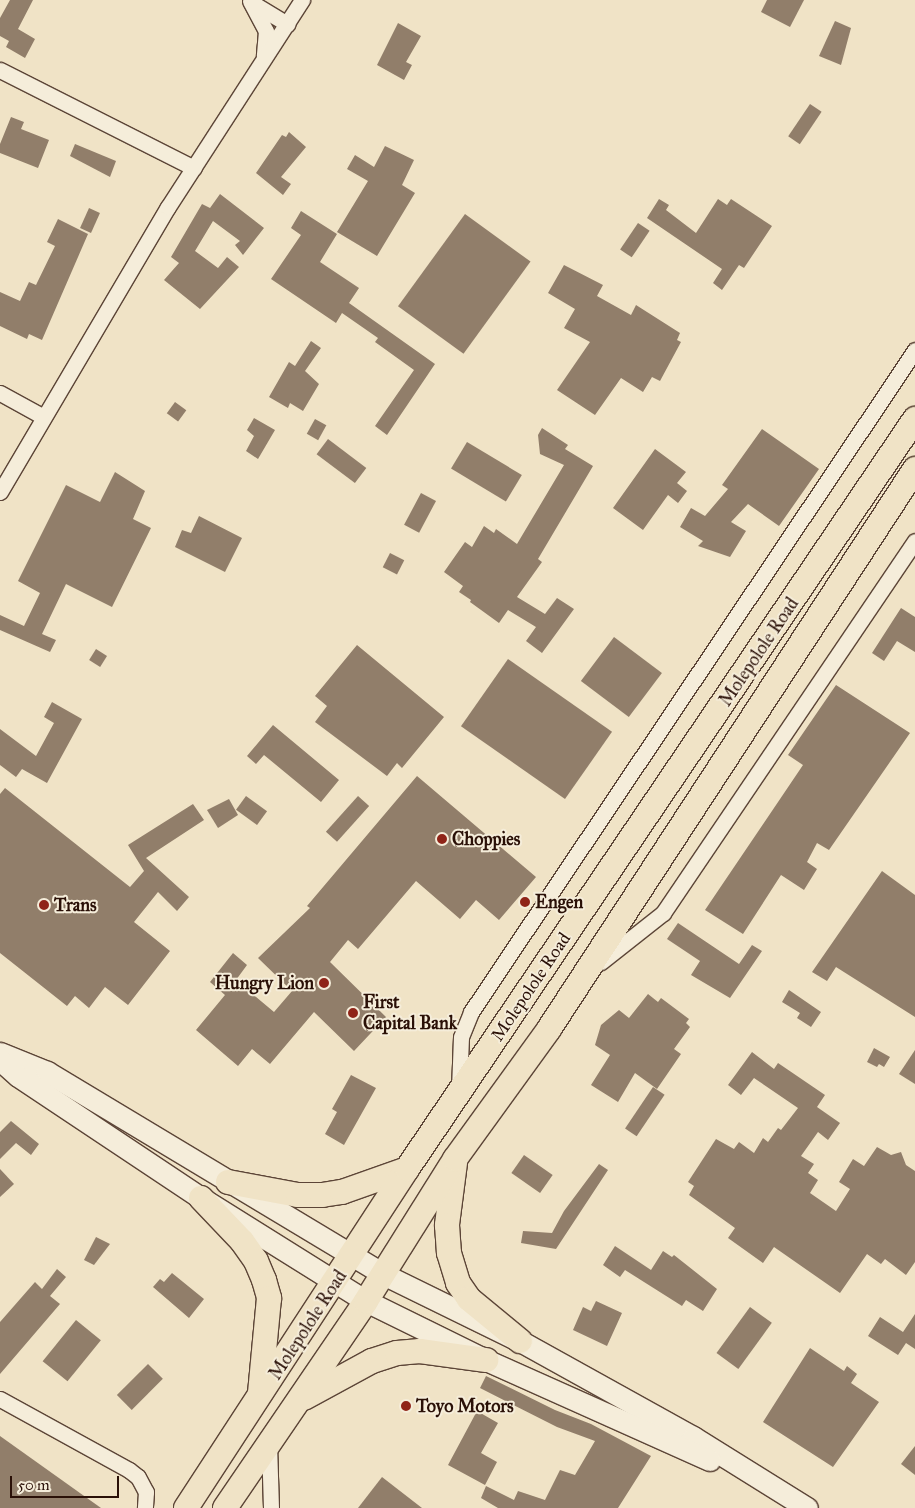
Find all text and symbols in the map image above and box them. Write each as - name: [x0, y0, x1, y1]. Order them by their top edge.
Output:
- street label: Molepolole Road: [715, 594, 803, 710]
- place label: Choppies: [452, 828, 520, 850]
- marker: Choppies: [436, 833, 448, 845]
- place label: Engen: [535, 891, 583, 913]
- place label: Trans: [54, 894, 97, 916]
- marker: Engen: [519, 896, 531, 908]
- marker: Trans: [38, 899, 50, 911]
- street label: Molepolole Road: [487, 929, 575, 1045]
- place label: Hungry Lion: [215, 972, 314, 994]
- marker: Hungry Lion: [318, 977, 330, 989]
- place label: First Capital Bank: [363, 992, 457, 1034]
- marker: First Capital Bank: [347, 1007, 359, 1019]
- street label: Molepolole Road: [265, 1266, 351, 1384]
- place label: Toyo Motors: [416, 1395, 514, 1417]
- marker: Toyo Motors: [400, 1400, 412, 1412]
- scale bar: [12, 1466, 121, 1498]
- text: 50 m: [18, 1476, 50, 1494]

